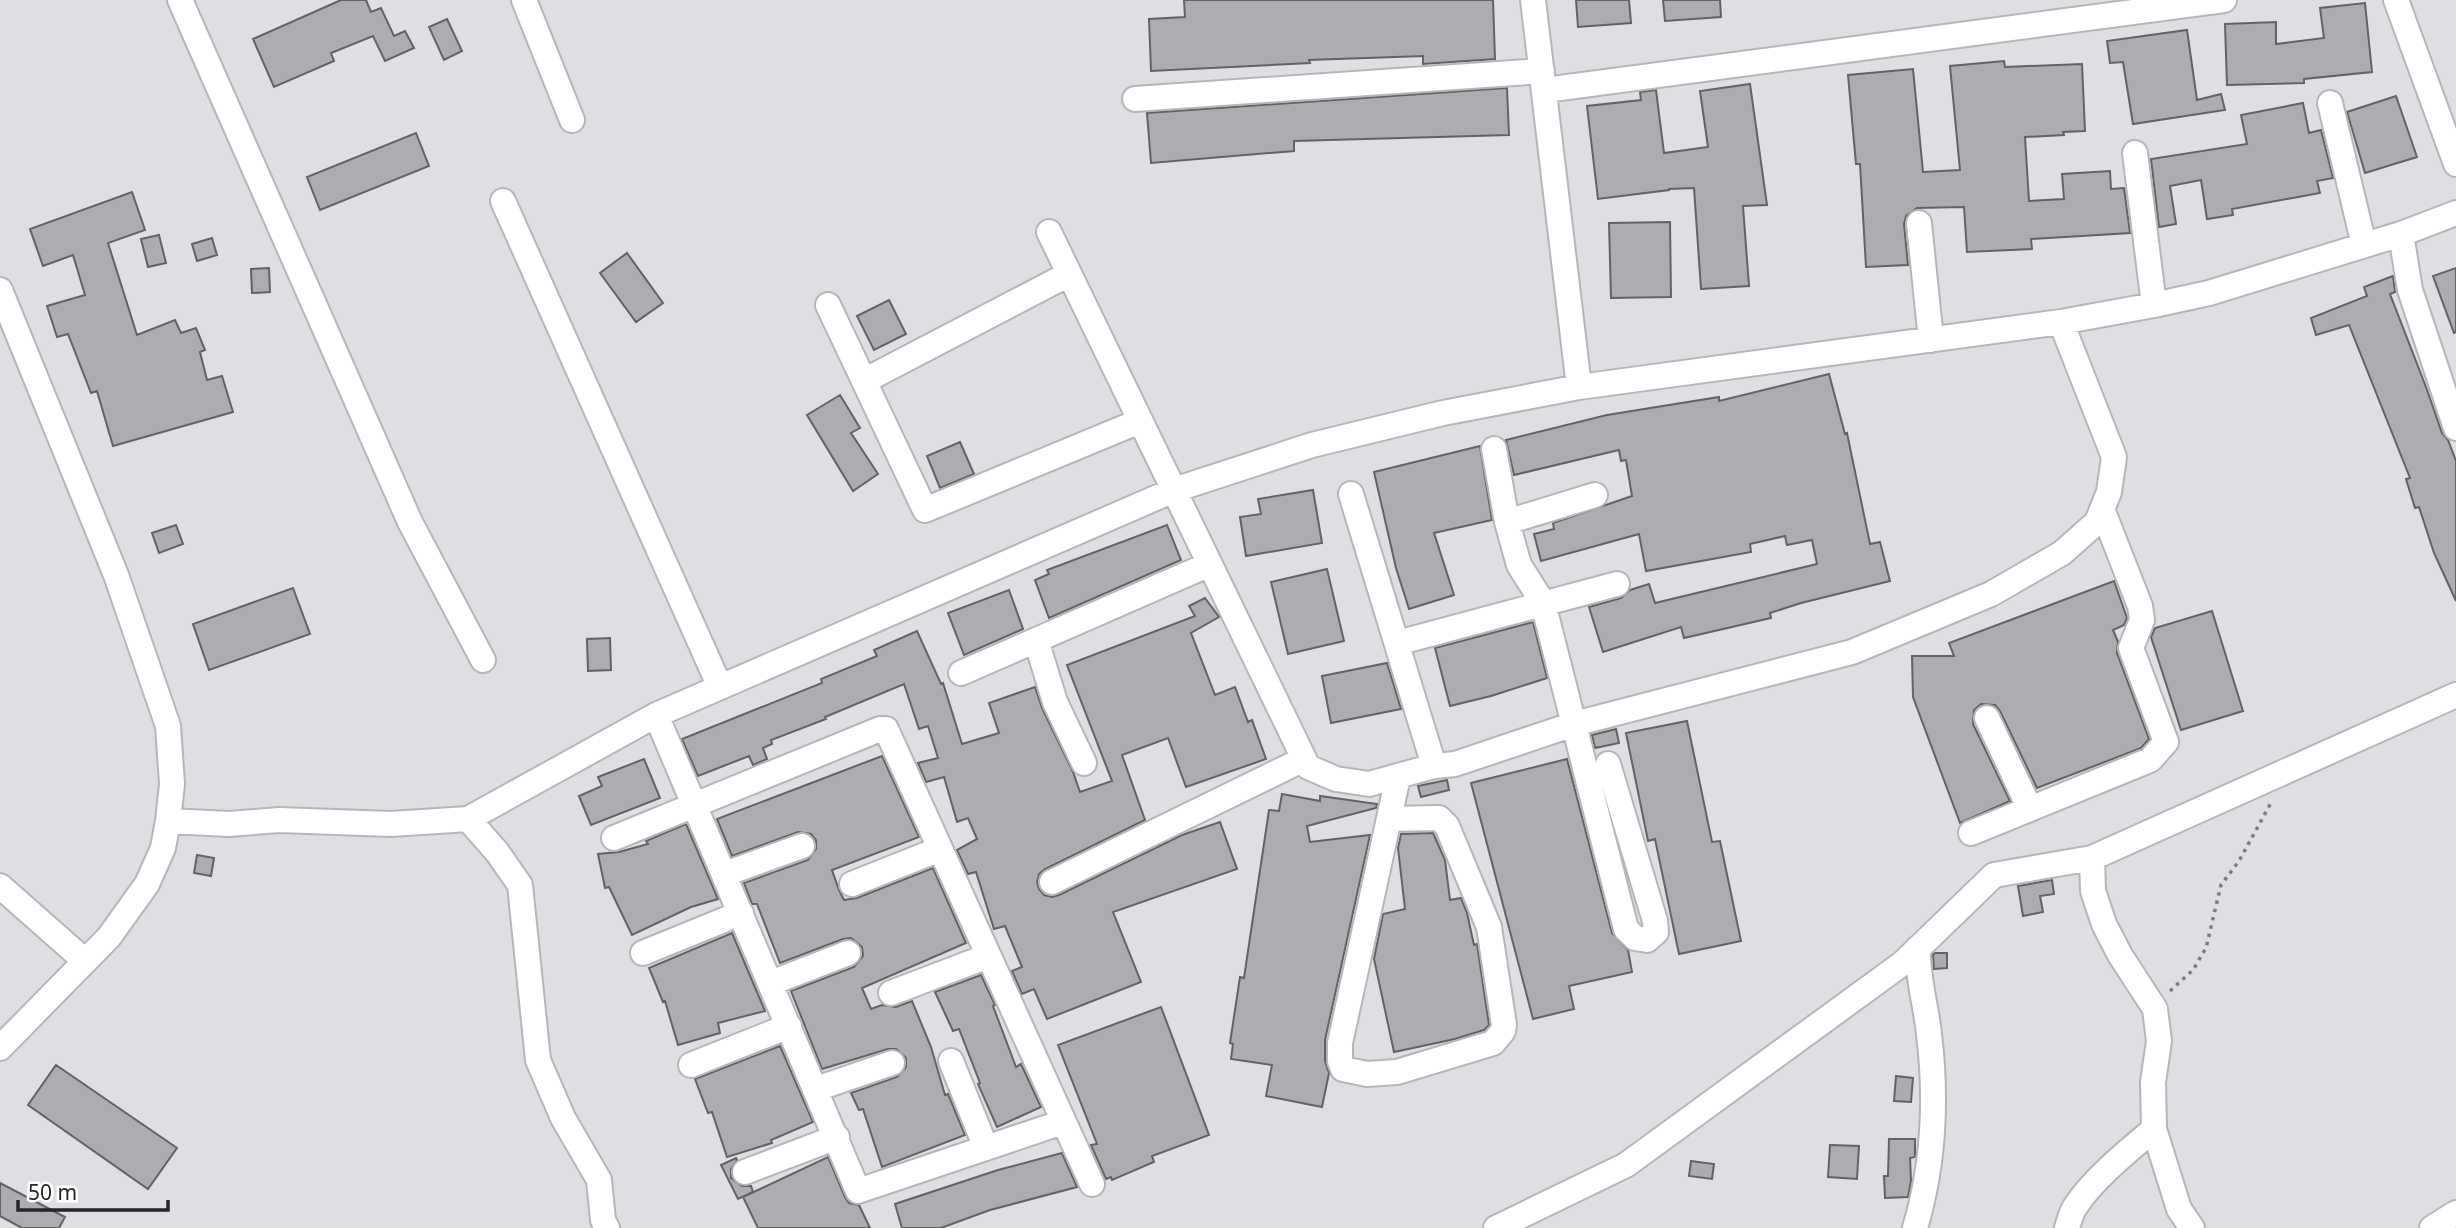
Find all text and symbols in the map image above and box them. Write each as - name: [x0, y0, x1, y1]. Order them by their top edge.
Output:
- scale bar: [18, 1168, 168, 1212]
- text: 50 m: [28, 1178, 77, 1206]

